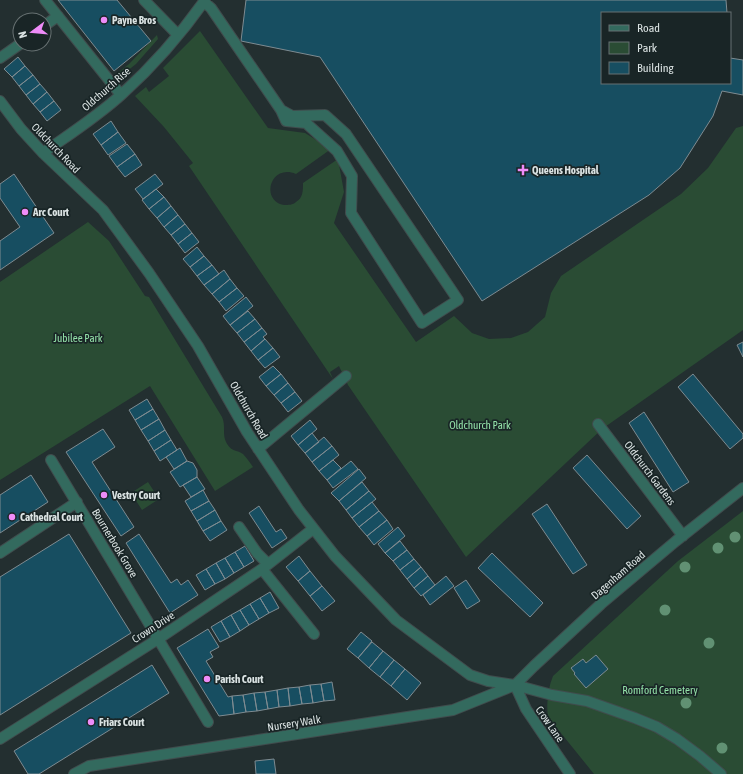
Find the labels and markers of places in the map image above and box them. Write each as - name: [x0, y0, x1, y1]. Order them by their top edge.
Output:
- place label: Payne Bros: [112, 14, 156, 26]
- marker: Payne Bros: [99, 15, 109, 25]
- marker: Queens Hospital: [517, 164, 529, 176]
- place label: Queens Hospital: [532, 164, 600, 176]
- place label: Arc Court: [32, 206, 70, 218]
- marker: Arc Court: [20, 207, 30, 217]
- place label: Vestry Court: [111, 489, 161, 501]
- marker: Vestry Court: [99, 490, 109, 500]
- place label: Cathedral Court: [20, 511, 84, 523]
- marker: Cathedral Court: [7, 512, 17, 522]
- place label: Parish Court: [215, 673, 264, 685]
- marker: Parish Court: [202, 674, 212, 684]
- place label: Friars Court: [99, 716, 145, 728]
- marker: Friars Court: [86, 717, 96, 727]

